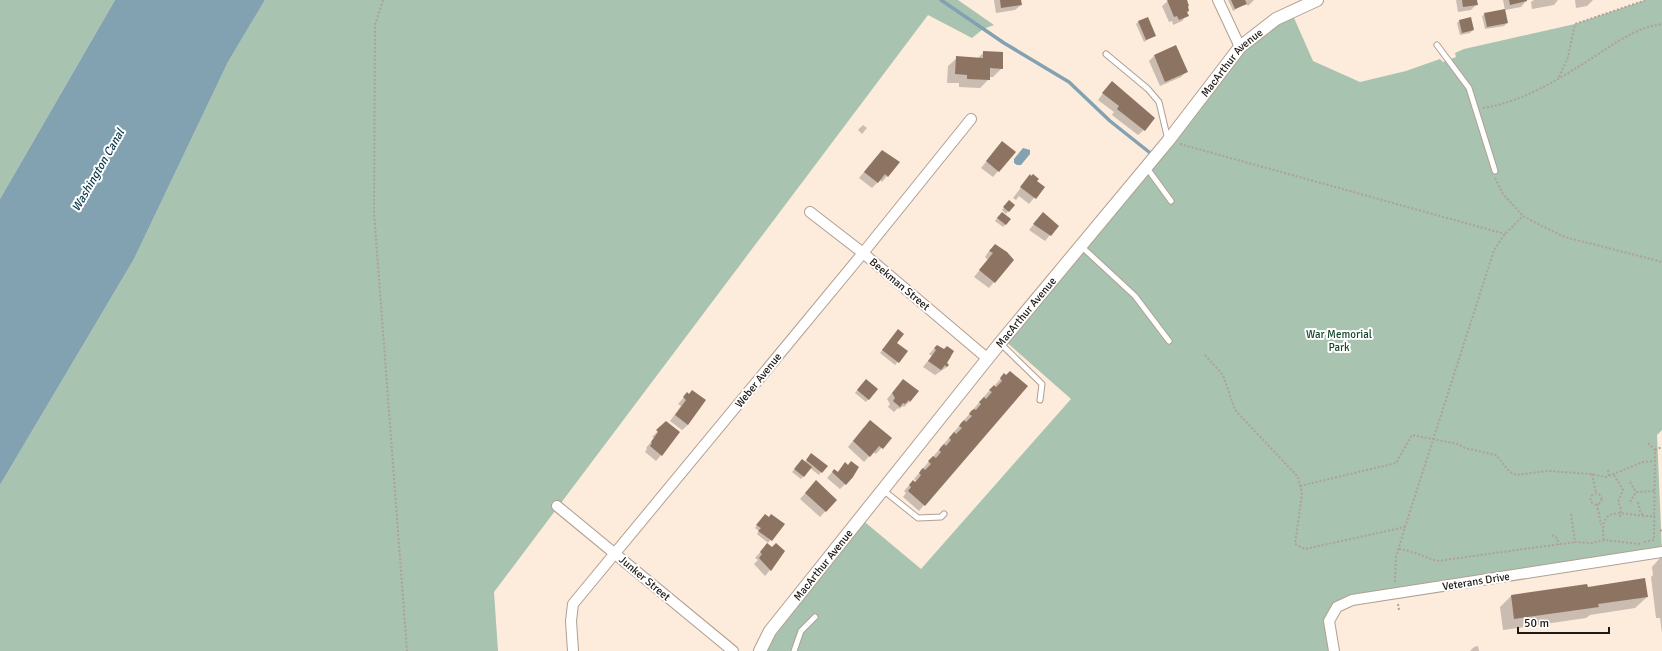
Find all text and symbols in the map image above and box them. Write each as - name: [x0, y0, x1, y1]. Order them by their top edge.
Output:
- street label: MacArthur Avenue: [1198, 26, 1265, 100]
- water label: Washington Canal: [69, 125, 129, 214]
- street label: Beekman Street: [867, 255, 933, 313]
- street label: MacArthur Avenue: [993, 275, 1059, 350]
- park label: War Memorial Park: [1306, 328, 1372, 354]
- street label: Weber Avenue: [732, 350, 784, 410]
- street label: MacArthur Avenue: [791, 527, 856, 603]
- street label: Junker Street: [616, 553, 673, 604]
- street label: Veterans Drive: [1442, 570, 1511, 593]
- scale bar: [1518, 609, 1609, 635]
- text: 50 m: [1524, 616, 1549, 631]

